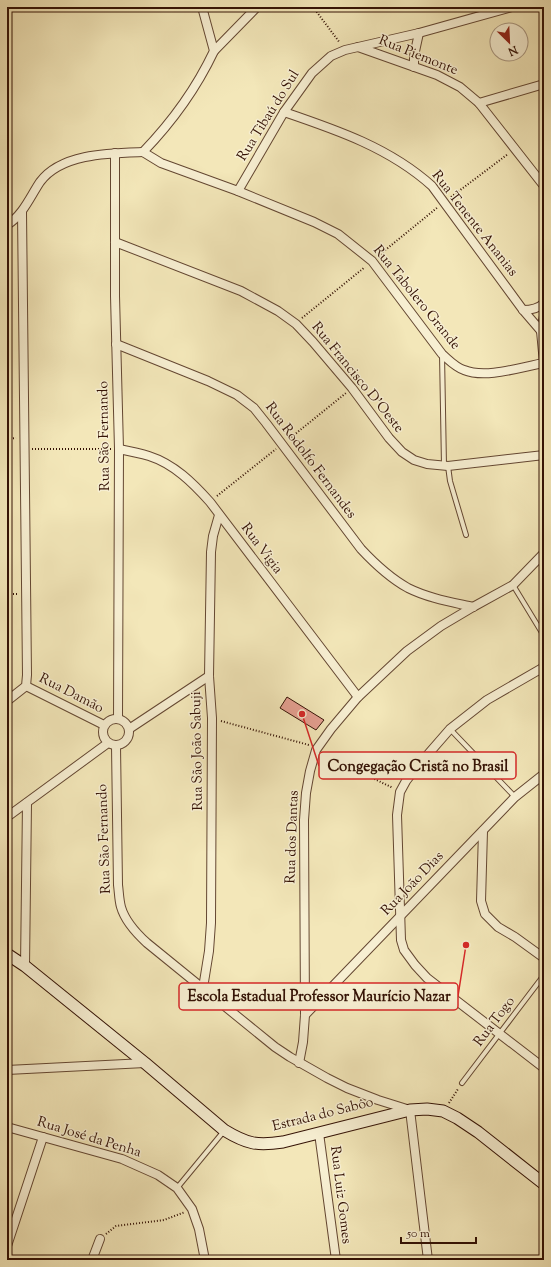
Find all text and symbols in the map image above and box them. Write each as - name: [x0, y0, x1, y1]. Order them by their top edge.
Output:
- north arrow: [489, 22, 529, 62]
- street label: Rua Piemonte: [375, 31, 461, 81]
- text: N: [505, 41, 521, 59]
- street label: Rua Tibaú do Sul: [233, 67, 305, 165]
- street label: Rua Tenente Ananias: [426, 167, 522, 281]
- street label: Rua Tabolero Grande: [368, 242, 464, 354]
- street label: Rua Francisco D'Oeste: [306, 318, 408, 438]
- street label: Rua São Fernando: [94, 380, 116, 491]
- street label: Rua Rodolfo Fernandes: [260, 399, 360, 523]
- street label: Rua Vigia: [235, 520, 287, 579]
- street label: Rua Damão: [35, 669, 107, 719]
- street label: Rua São João Sabuji: [187, 691, 209, 811]
- callout: Congegação Cristã no Brasil: [319, 752, 516, 779]
- text: Congegação Cristã no Brasil: [327, 757, 509, 778]
- street label: Rua São Fernando: [93, 783, 117, 894]
- street label: Rua dos Dantas: [281, 790, 305, 884]
- street label: Rua João Dias: [377, 847, 449, 921]
- callout: Escola Estadual Professor Maurício Nazar: [179, 983, 458, 1010]
- text: Escola Estadual Professor Maurício Nazar: [187, 987, 451, 1008]
- street label: Rua Togo: [470, 993, 521, 1051]
- street label: Estrada do Sabôo: [270, 1093, 376, 1137]
- street label: Rua José da Penha: [34, 1113, 144, 1164]
- street label: Rua Luiz Gomes: [324, 1145, 356, 1245]
- scale bar: [401, 1219, 476, 1245]
- text: 50 m: [406, 1225, 430, 1243]

